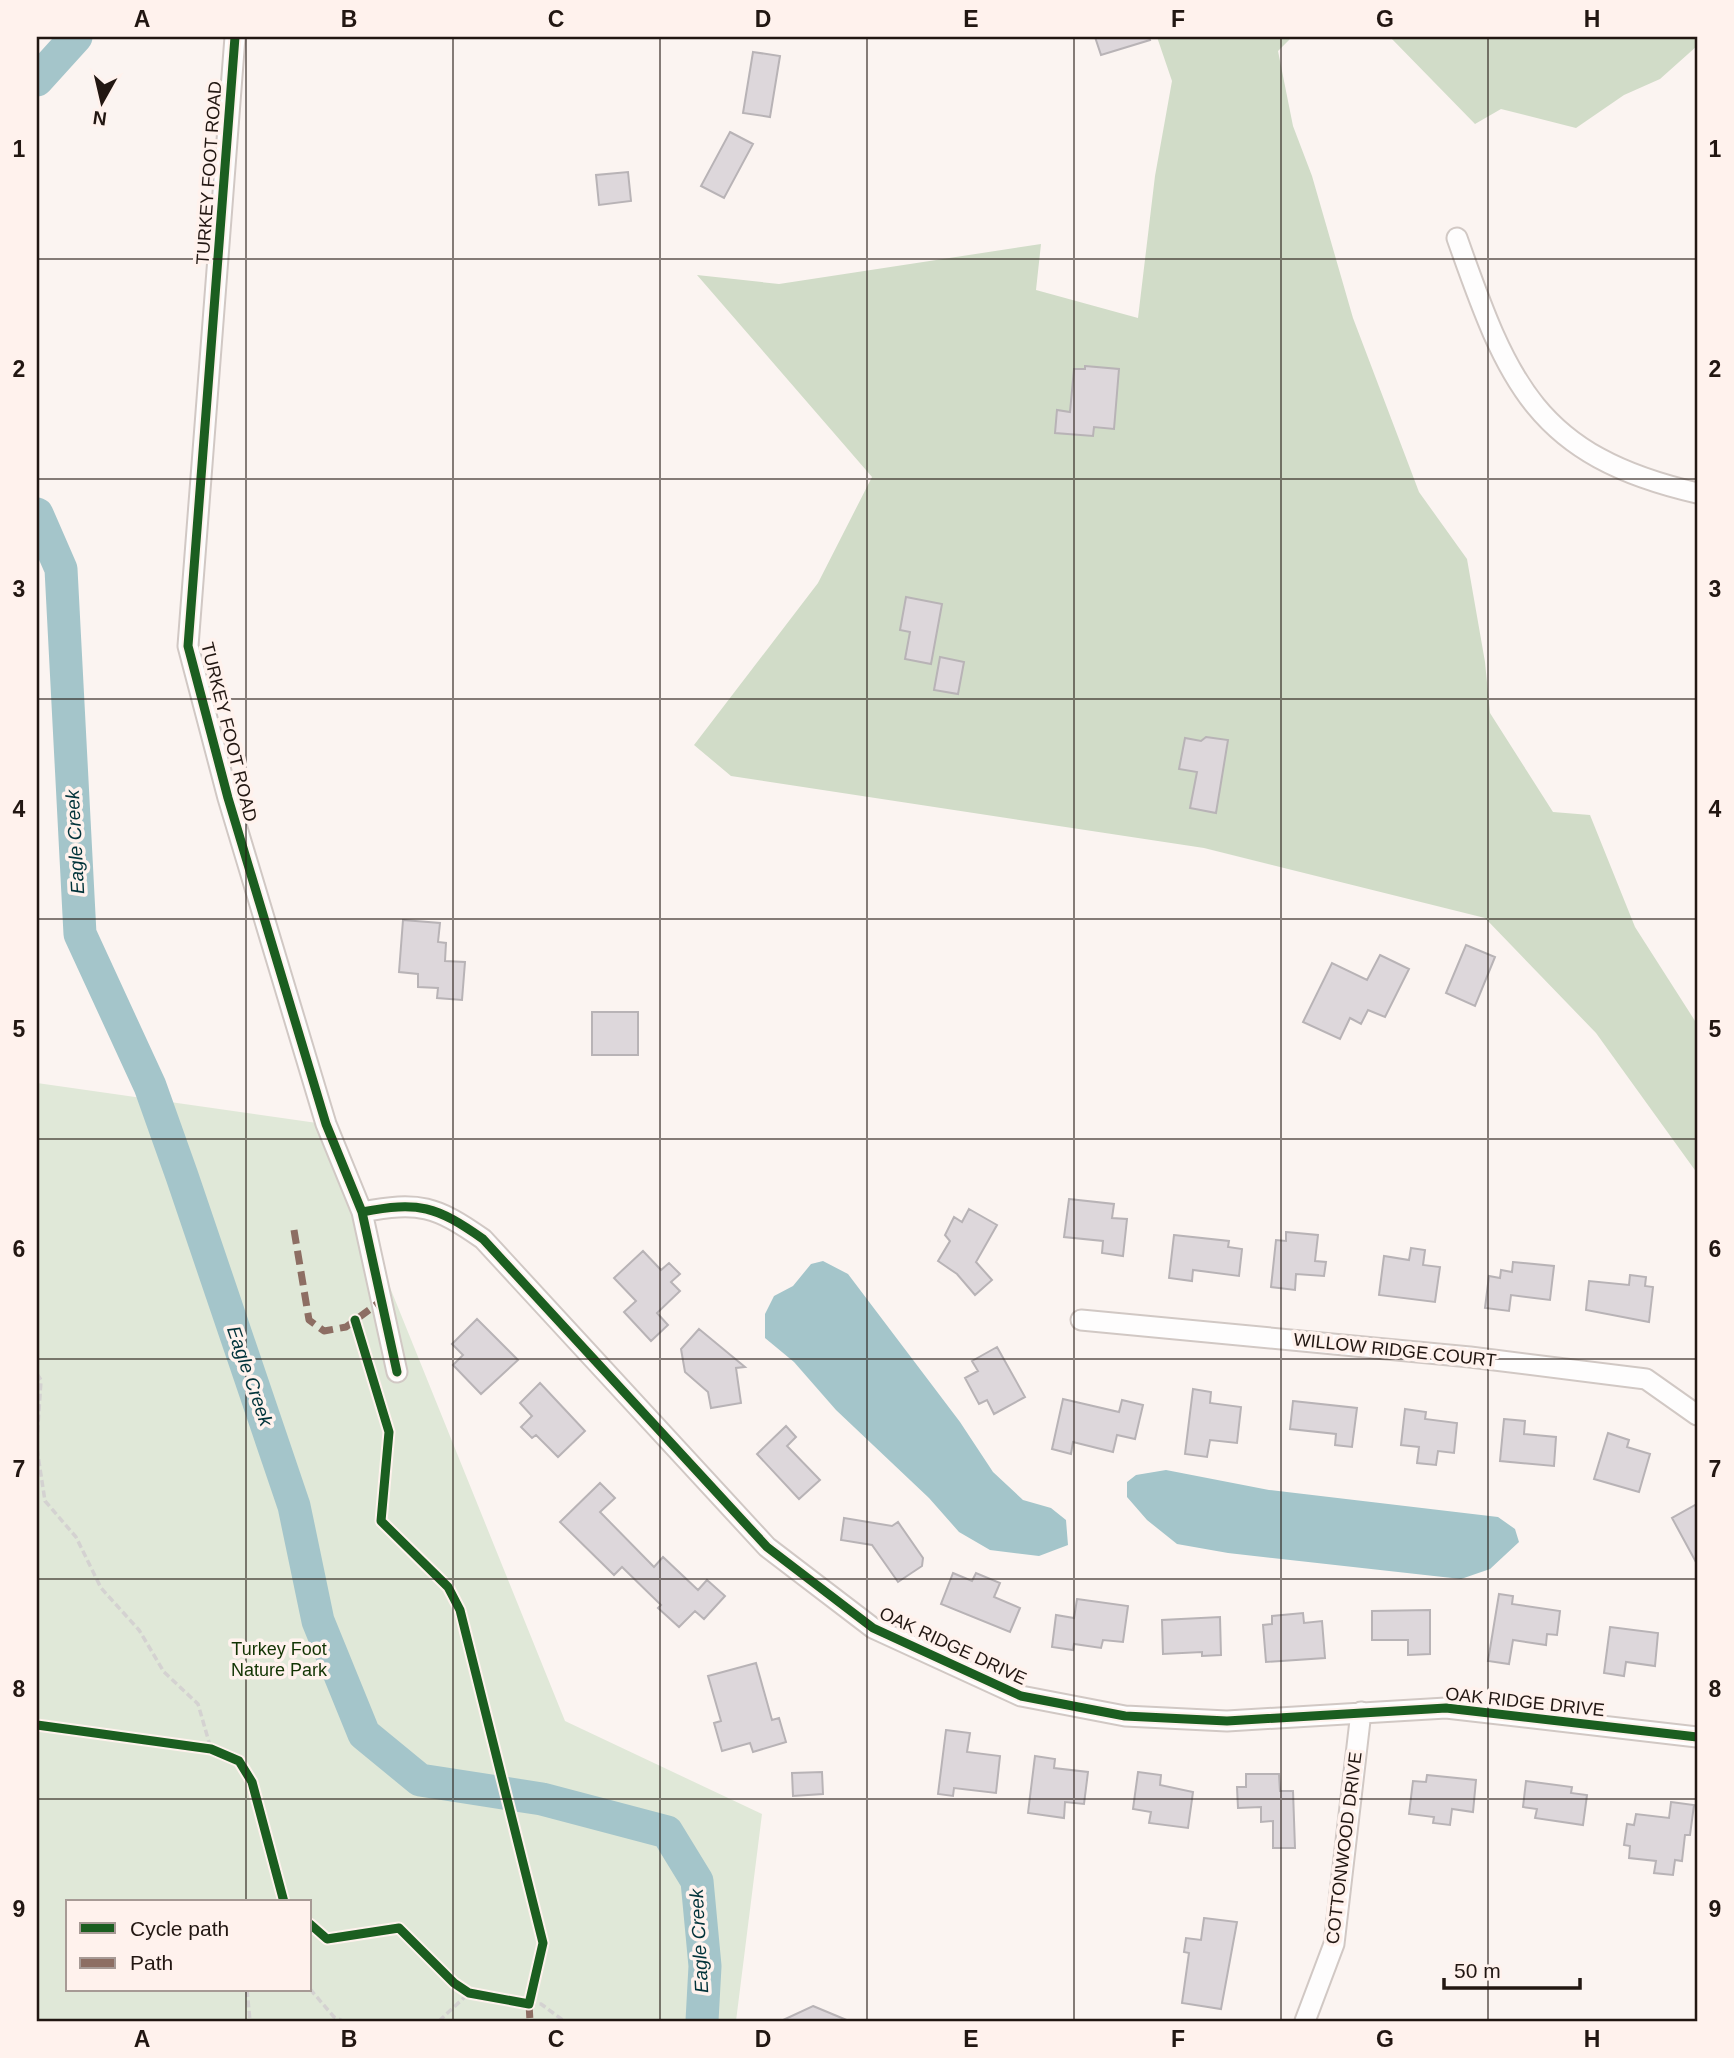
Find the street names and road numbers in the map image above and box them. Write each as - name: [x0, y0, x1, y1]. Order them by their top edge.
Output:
- street label: TURKEY FOOT ROAD: [193, 80, 225, 266]
- street label: TURKEY FOOT ROAD: [197, 640, 261, 824]
- street label: WILLOW RIDGE COURT: [1293, 1329, 1497, 1371]
- street label: OAK RIDGE DRIVE: [876, 1603, 1030, 1689]
- street label: OAK RIDGE DRIVE: [1444, 1684, 1606, 1720]
- street label: COTTONWOOD DRIVE: [1322, 1751, 1366, 1945]

